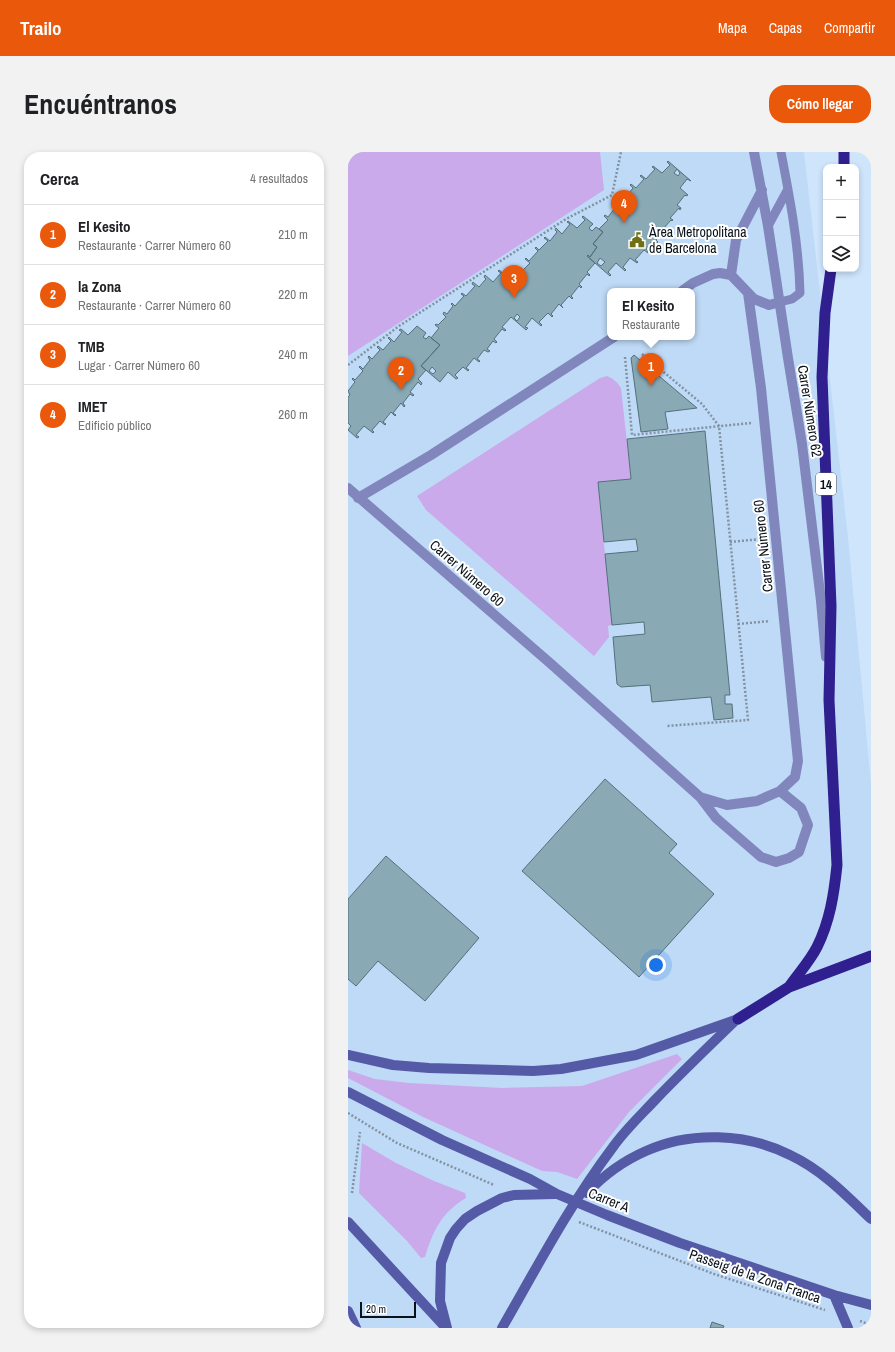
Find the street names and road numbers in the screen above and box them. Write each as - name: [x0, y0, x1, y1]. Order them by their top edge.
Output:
- street label: Carrer Número 62: [794, 364, 826, 458]
- road number: 14: [816, 473, 836, 495]
- street label: Carrer Número 60: [749, 499, 777, 593]
- street label: Carrer Número 60: [426, 536, 508, 610]
- street label: Carrer A: [586, 1184, 632, 1216]
- street label: Passeig de la Zona Franca: [687, 1245, 824, 1307]

